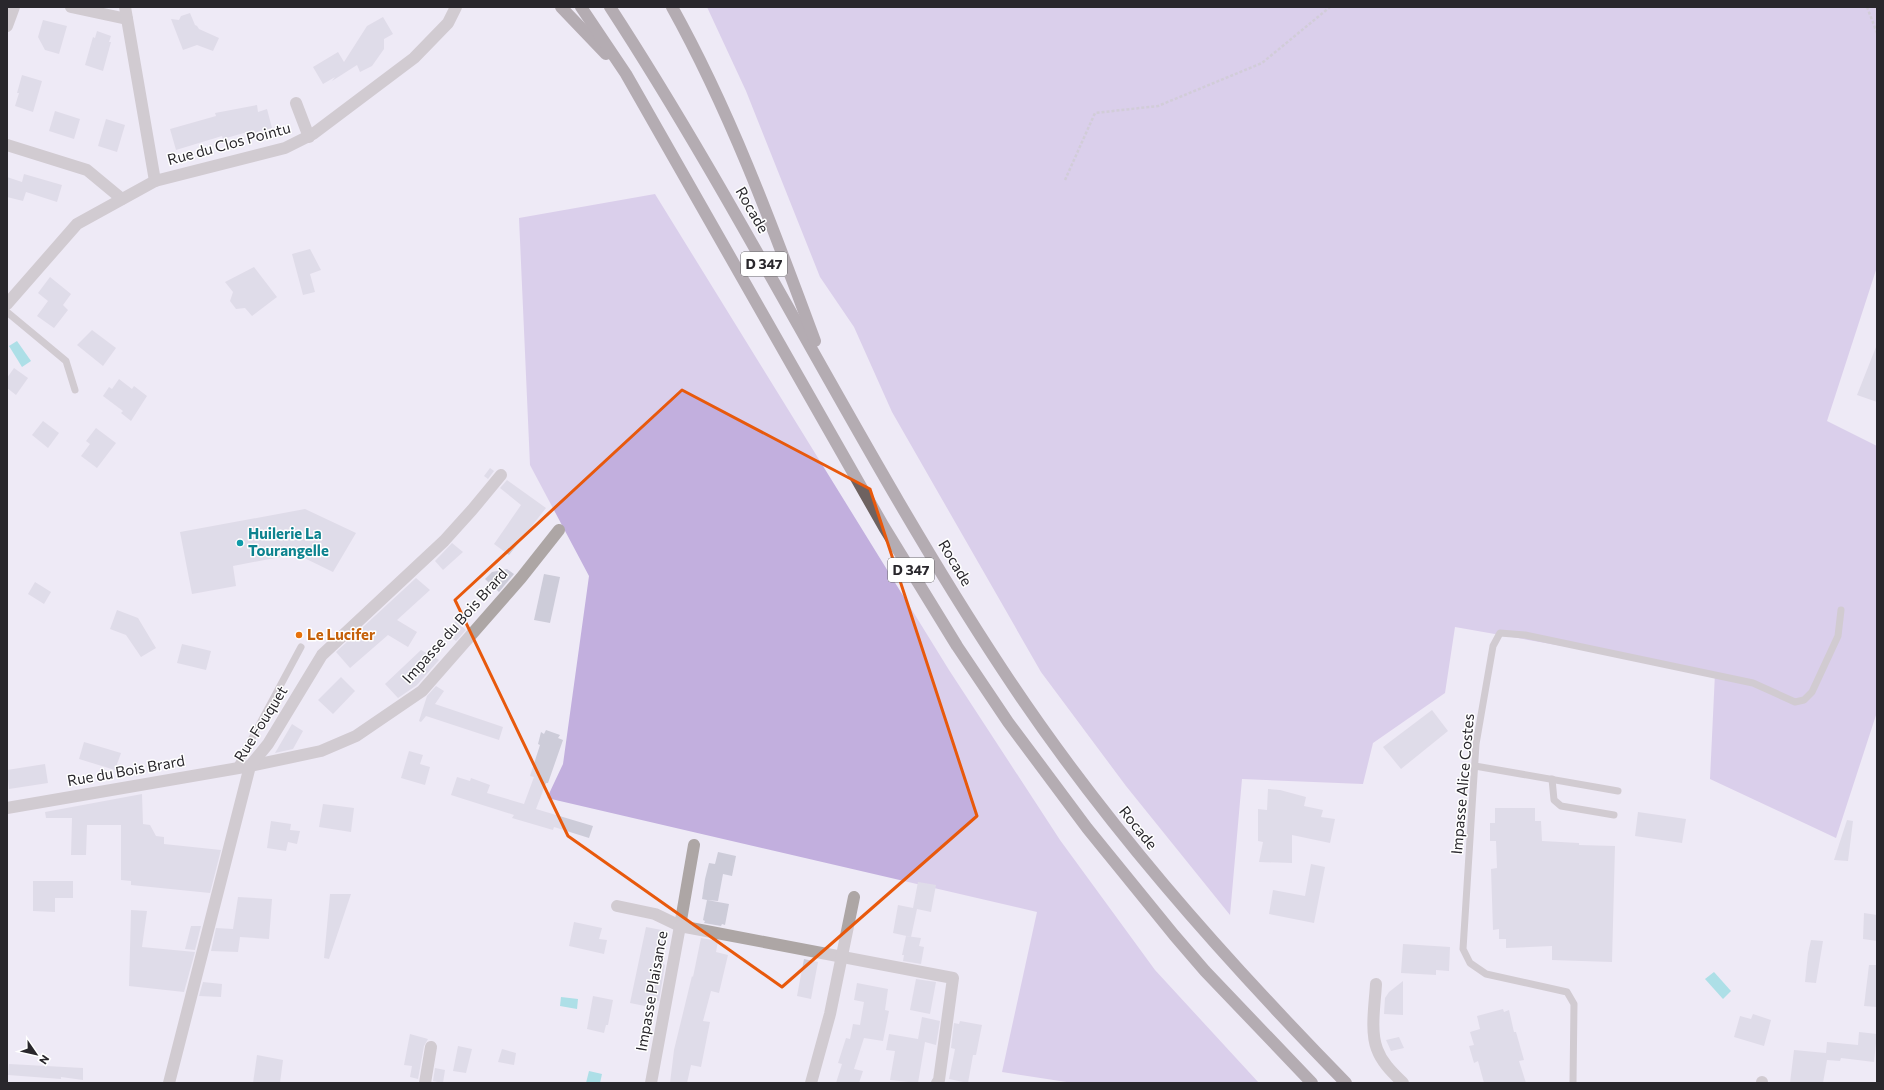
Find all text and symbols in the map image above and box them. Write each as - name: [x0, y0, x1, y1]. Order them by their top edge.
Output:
- street label: Rue du Clos Pointu: [165, 118, 292, 168]
- street label: Rocade: [732, 183, 773, 236]
- road number: D 347: [741, 252, 787, 276]
- place label: Huilerie La Tourangelle: [248, 524, 329, 559]
- street label: Rocade: [935, 536, 977, 589]
- marker: Huilerie La Tourangelle: [235, 538, 245, 548]
- road number: D 347: [888, 558, 934, 582]
- street label: Impasse du Bois Brard: [398, 564, 511, 686]
- place label: Le Lucifer: [307, 625, 375, 643]
- marker: Le Lucifer: [294, 630, 304, 640]
- street label: Rue Fouquet: [230, 682, 291, 765]
- street label: Impasse Alice Costes: [1447, 713, 1477, 855]
- street label: Rue du Bois Brard: [66, 751, 186, 789]
- street label: Rocade: [1116, 802, 1162, 853]
- street label: Impasse Plaisance: [632, 929, 670, 1052]
- north arrow: [16, 1034, 56, 1074]
- text: N: [37, 1053, 52, 1067]

